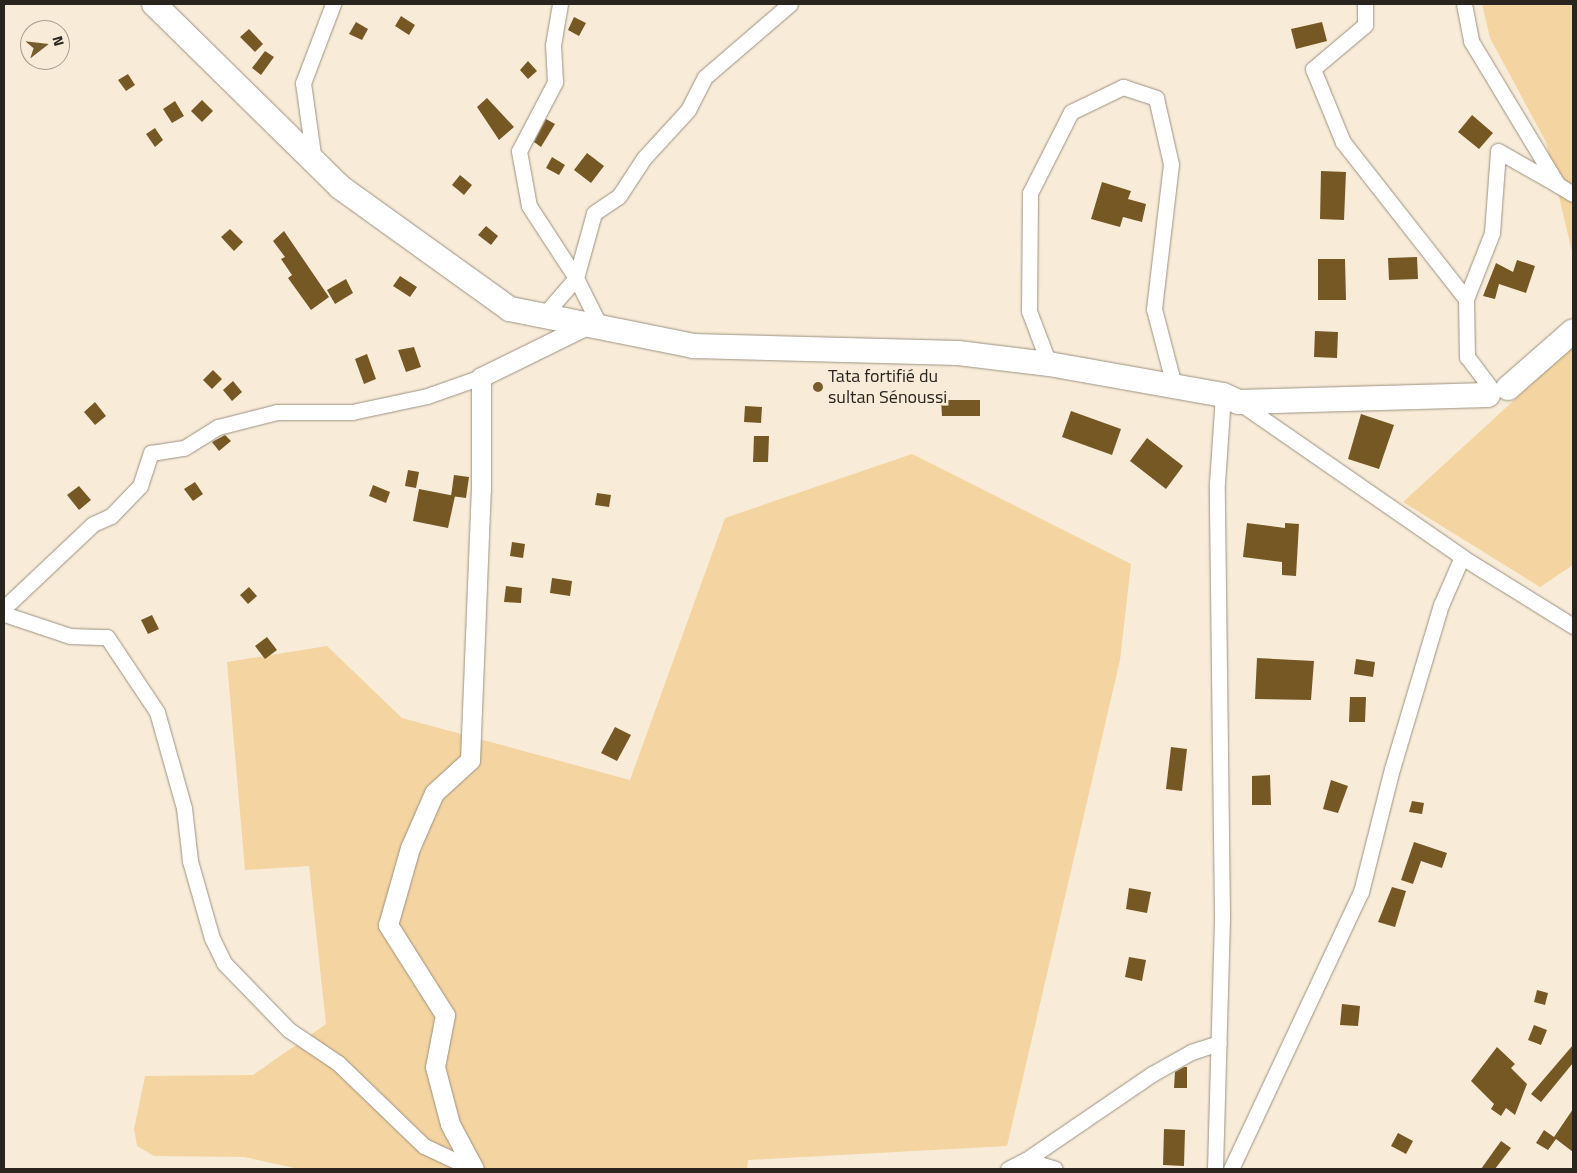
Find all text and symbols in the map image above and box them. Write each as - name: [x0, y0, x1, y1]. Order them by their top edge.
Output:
- north arrow: [20, 20, 70, 70]
- text: N: [48, 33, 70, 49]
- place label: Tata fortifié du sultan Sénoussi: [828, 366, 947, 408]
- marker: Tata fortifié du sultan Sénoussi: [812, 381, 824, 393]

